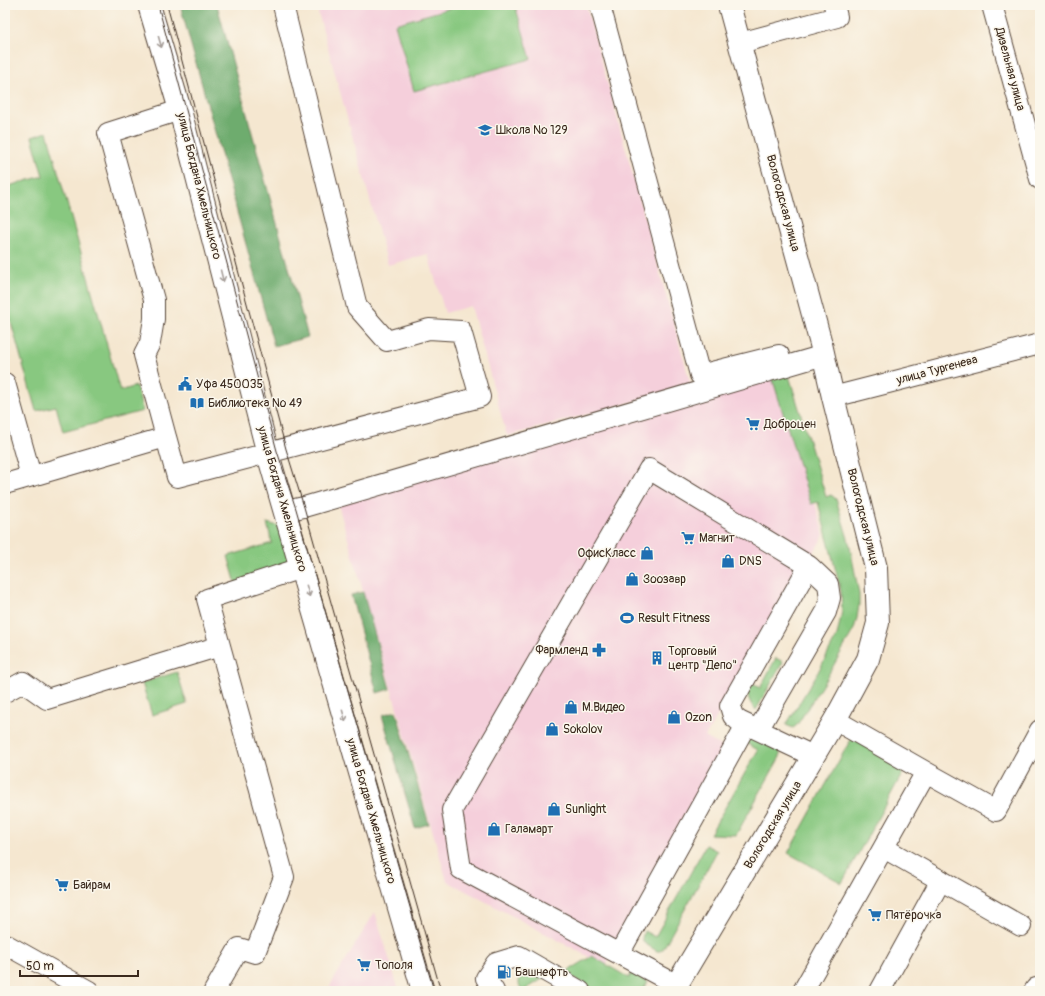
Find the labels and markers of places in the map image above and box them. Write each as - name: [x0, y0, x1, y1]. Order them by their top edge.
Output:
- school or university icon: Школа № 129: [477, 122, 493, 138]
- place label: Школа № 129: [496, 123, 568, 138]
- public building icon: Уфа 450035: [177, 376, 193, 392]
- place label: Уфа 450035: [196, 377, 263, 392]
- library icon: Библиотека № 49: [189, 395, 205, 411]
- place label: Библиотека № 49: [208, 396, 302, 411]
- supermarket icon: Доброцен: [745, 416, 761, 432]
- place label: Доброцен: [763, 417, 816, 432]
- supermarket icon: Магнит: [680, 530, 696, 546]
- place label: Магнит: [699, 531, 735, 546]
- shop icon: ОфисКласс: [639, 545, 655, 561]
- place label: ОфисКласс: [577, 546, 636, 561]
- shop icon: DNS: [720, 553, 736, 569]
- place label: DNS: [739, 554, 762, 569]
- shop icon: Зоозавр: [624, 571, 640, 587]
- place label: Зоозавр: [643, 572, 686, 587]
- sports icon: Result Fitness: [619, 610, 635, 626]
- place label: Result Fitness: [638, 611, 711, 626]
- pharmacy icon: Фармленд: [591, 642, 607, 658]
- place label: Фармленд: [535, 643, 589, 658]
- place label: Торговый центр "Депо": [668, 644, 737, 673]
- building icon: Торговый центр "Депо": [649, 650, 665, 666]
- shop icon: М.Видео: [563, 699, 579, 715]
- place label: М.Видео: [582, 700, 626, 715]
- shop icon: Ozon: [666, 709, 682, 725]
- place label: Ozon: [685, 710, 712, 725]
- shop icon: Sokolov: [544, 721, 560, 737]
- place label: Sokolov: [563, 722, 603, 737]
- shop icon: Sunlight: [546, 801, 562, 817]
- place label: Sunlight: [565, 802, 607, 817]
- shop icon: Галамарт: [486, 821, 502, 837]
- place label: Галамарт: [505, 822, 553, 837]
- supermarket icon: Байрам: [54, 877, 70, 893]
- place label: Байрам: [73, 878, 111, 893]
- supermarket icon: Пятёрочка: [867, 907, 883, 923]
- place label: Пятёрочка: [886, 908, 942, 923]
- supermarket icon: Тополя: [356, 957, 372, 973]
- place label: Тополя: [375, 958, 413, 973]
- fuel station icon: Башнефть: [496, 964, 512, 980]
- place label: Башнефть: [515, 965, 568, 980]

